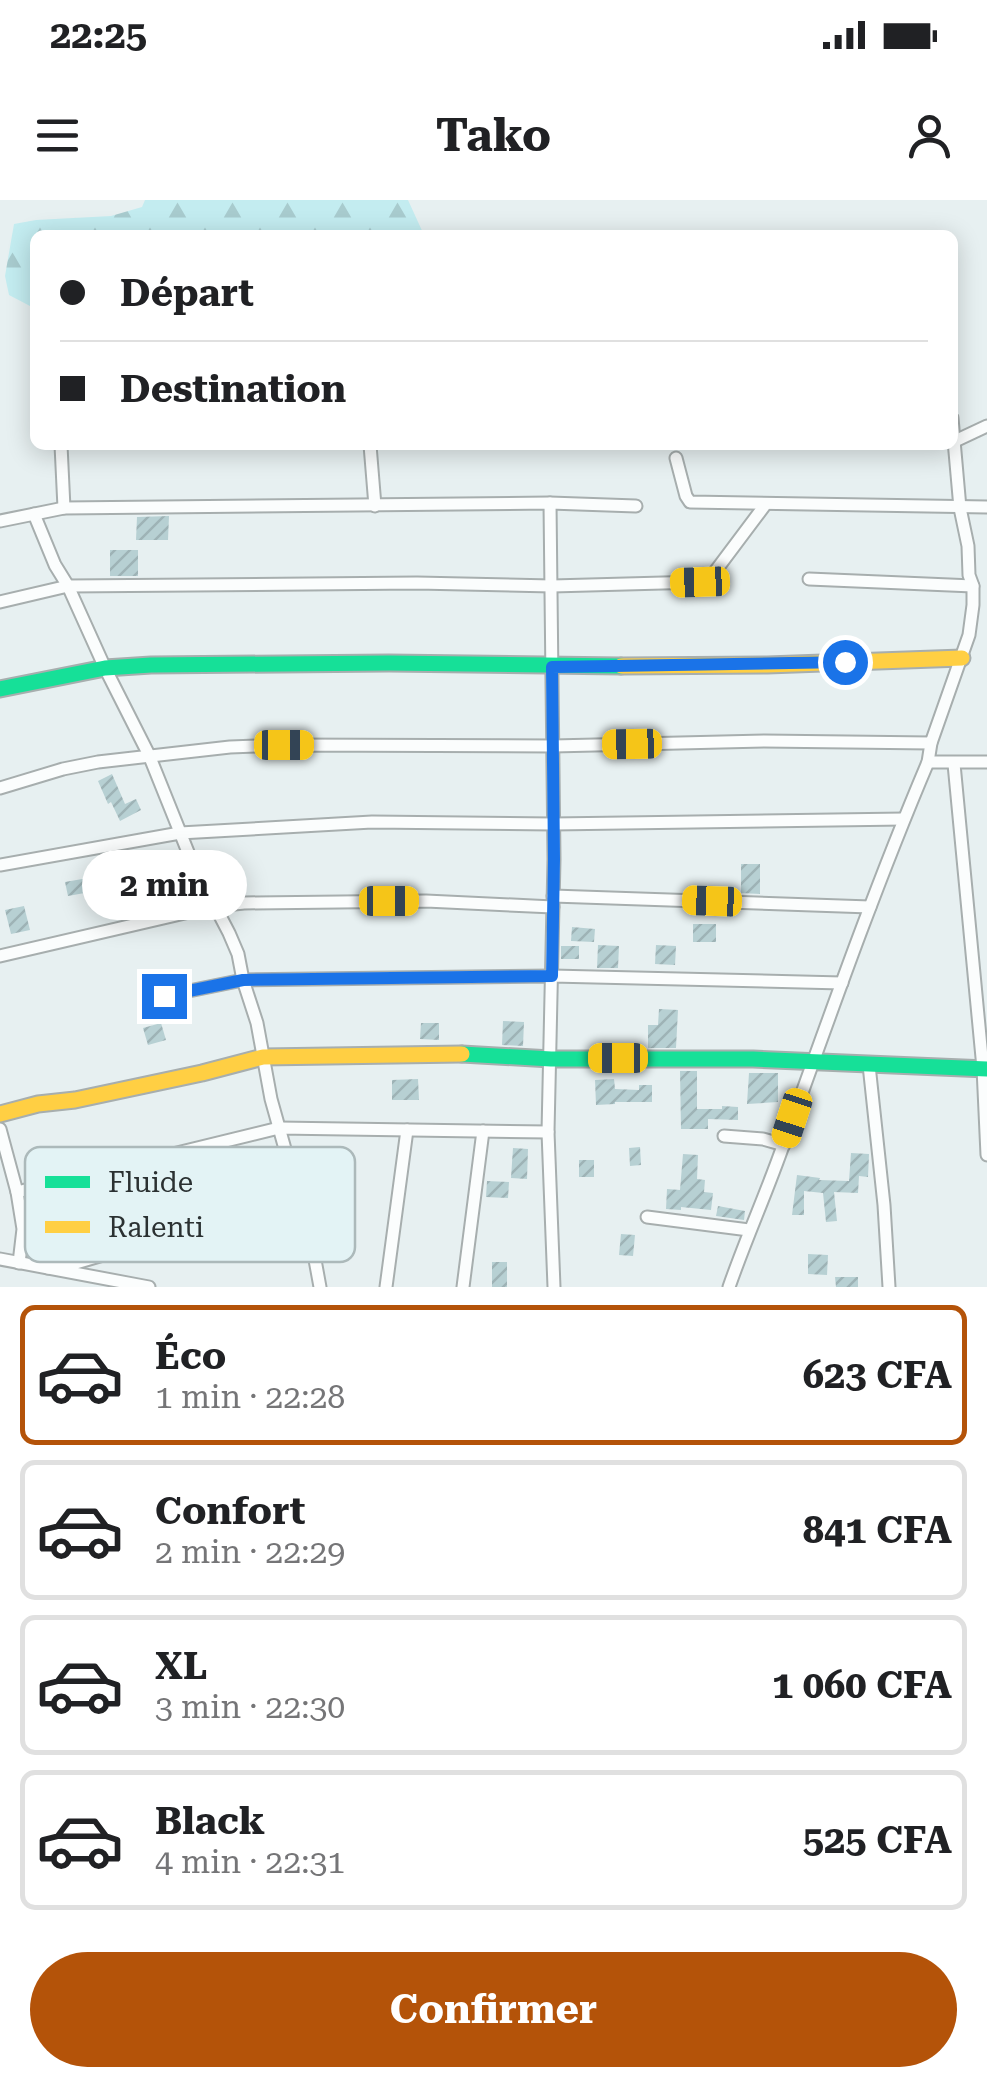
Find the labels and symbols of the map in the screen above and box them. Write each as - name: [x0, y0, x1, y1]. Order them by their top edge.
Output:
- car: [669, 566, 731, 598]
- route start: [823, 640, 868, 685]
- car: [602, 728, 662, 760]
- car: [254, 730, 314, 760]
- callout: 2 min: [81, 851, 246, 921]
- car: [681, 885, 743, 917]
- car: [359, 886, 419, 916]
- route end: [142, 974, 187, 1019]
- car: [588, 1043, 648, 1073]
- car: [768, 1085, 816, 1151]
- legend: [25, 1147, 355, 1262]
- text: Fluide: [108, 1166, 193, 1199]
- text: Ralenti: [108, 1211, 204, 1244]

